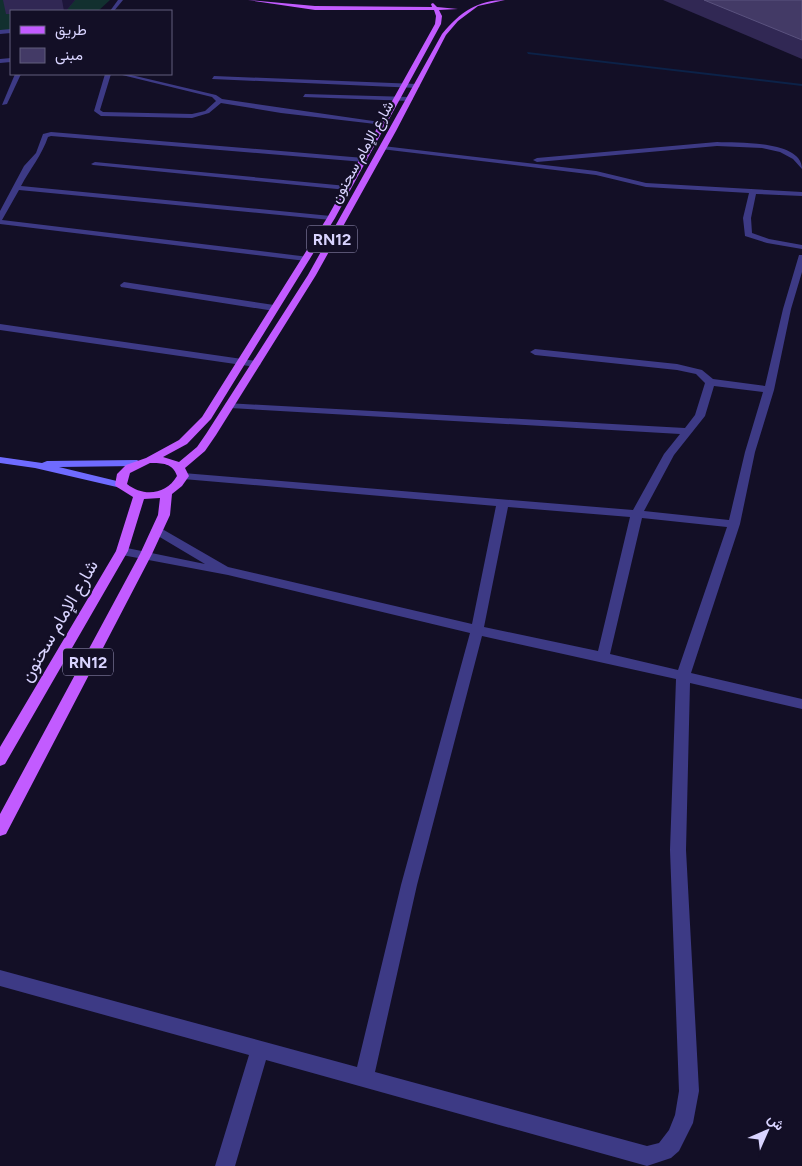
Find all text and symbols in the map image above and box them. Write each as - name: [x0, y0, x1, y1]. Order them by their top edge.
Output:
- legend: [10, 10, 172, 75]
- text: طريق: [55, 21, 87, 40]
- text: مبنى: [55, 46, 83, 65]
- street label: شارع الإمام سحنون: [326, 97, 399, 207]
- road number: RN12: [307, 225, 357, 252]
- street label: شارع الإمام سحنون: [15, 556, 104, 686]
- road number: RN12: [63, 649, 113, 676]
- north arrow: [742, 1106, 792, 1156]
- text: ش: [764, 1110, 788, 1134]

